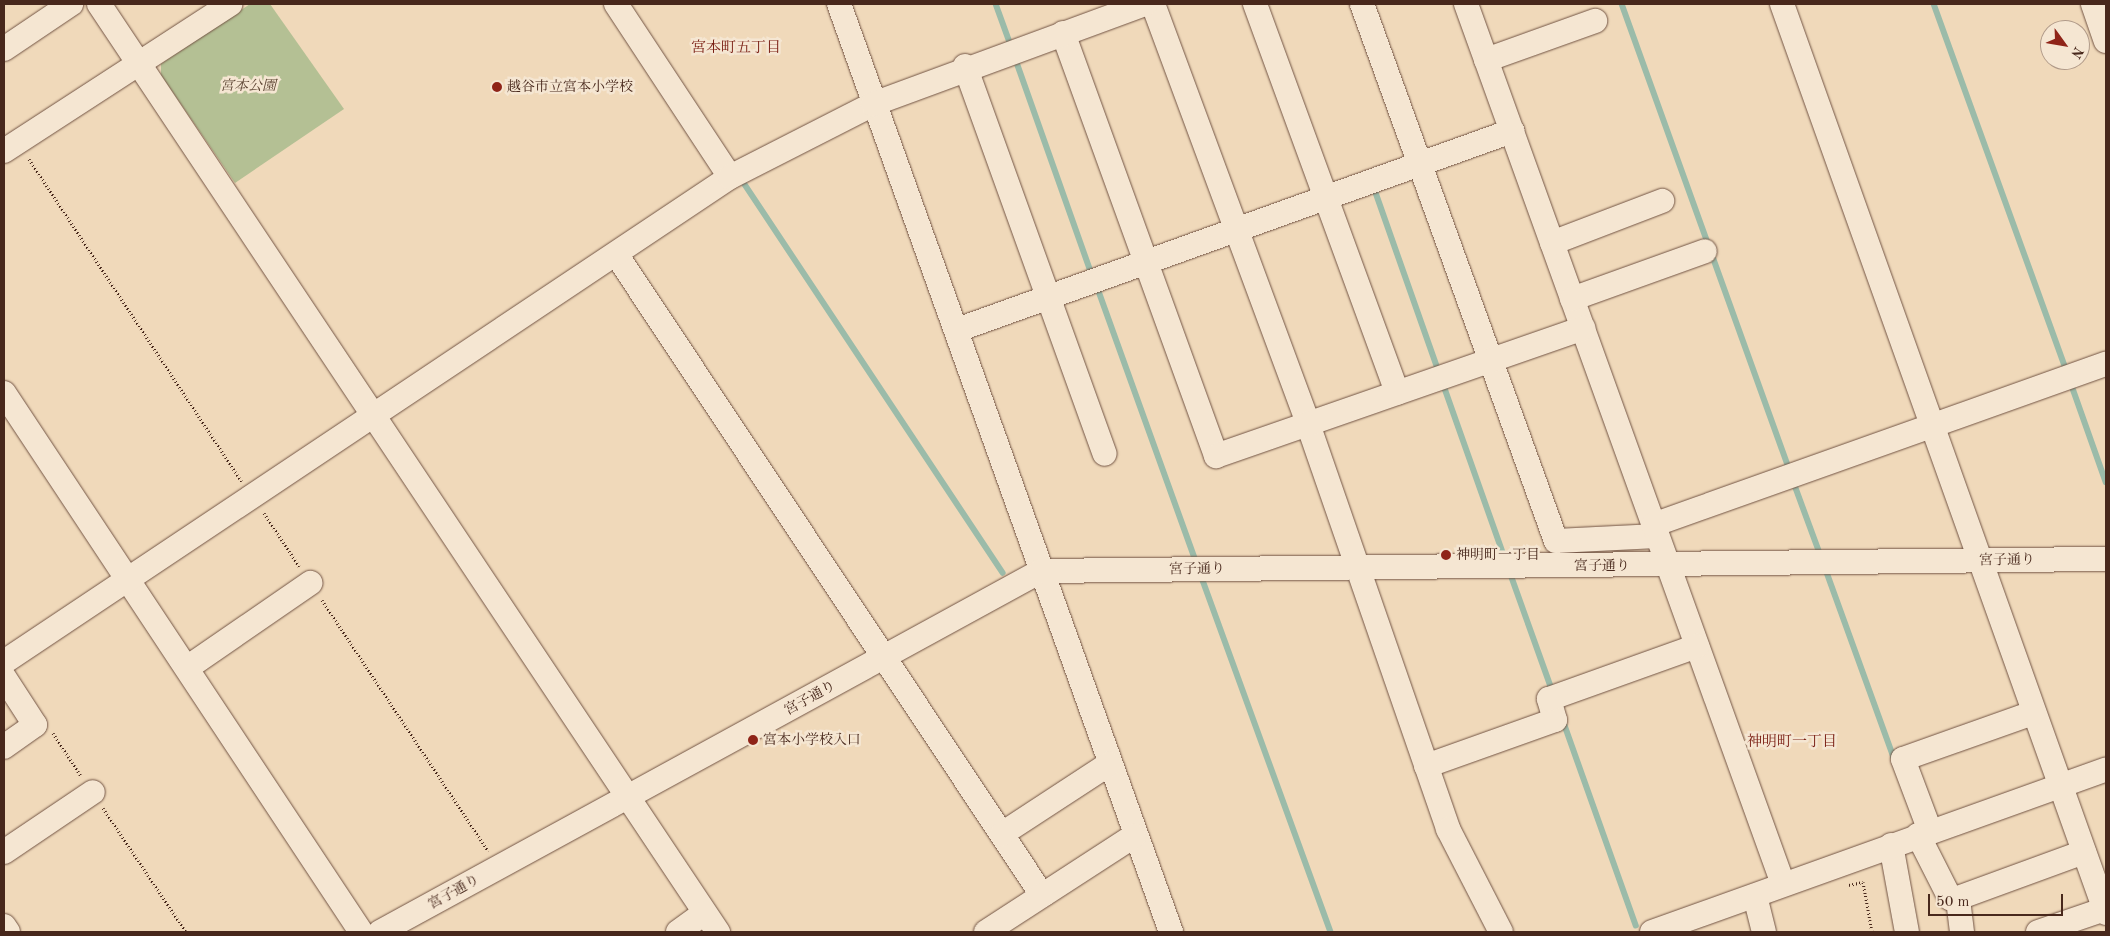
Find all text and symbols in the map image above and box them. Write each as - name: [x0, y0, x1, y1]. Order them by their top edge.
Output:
- north arrow: [2040, 20, 2090, 70]
- district label: 宮本町五丁目: [691, 40, 781, 58]
- text: N: [2068, 44, 2086, 61]
- park label: 宮本公園: [220, 78, 276, 94]
- place label: 越谷市立宮本小学校: [507, 79, 633, 95]
- marker: 越谷市立宮本小学校: [491, 81, 503, 93]
- place label: 神明町一丁目: [1456, 547, 1540, 563]
- marker: 神明町一丁目: [1440, 549, 1452, 561]
- street label: 宮子通り: [1979, 551, 2035, 569]
- street label: 宮子通り: [1574, 558, 1630, 574]
- street label: 宮子通り: [1169, 560, 1225, 578]
- street label: 宮子通り: [781, 677, 839, 719]
- place label: 宮本小学校入口: [763, 732, 861, 748]
- marker: 宮本小学校入口: [747, 734, 759, 746]
- district label: 神明町一丁目: [1747, 734, 1837, 752]
- street label: 宮子通り: [425, 871, 483, 913]
- scale bar: [1930, 884, 2065, 916]
- text: 50 m: [1936, 895, 1970, 910]

